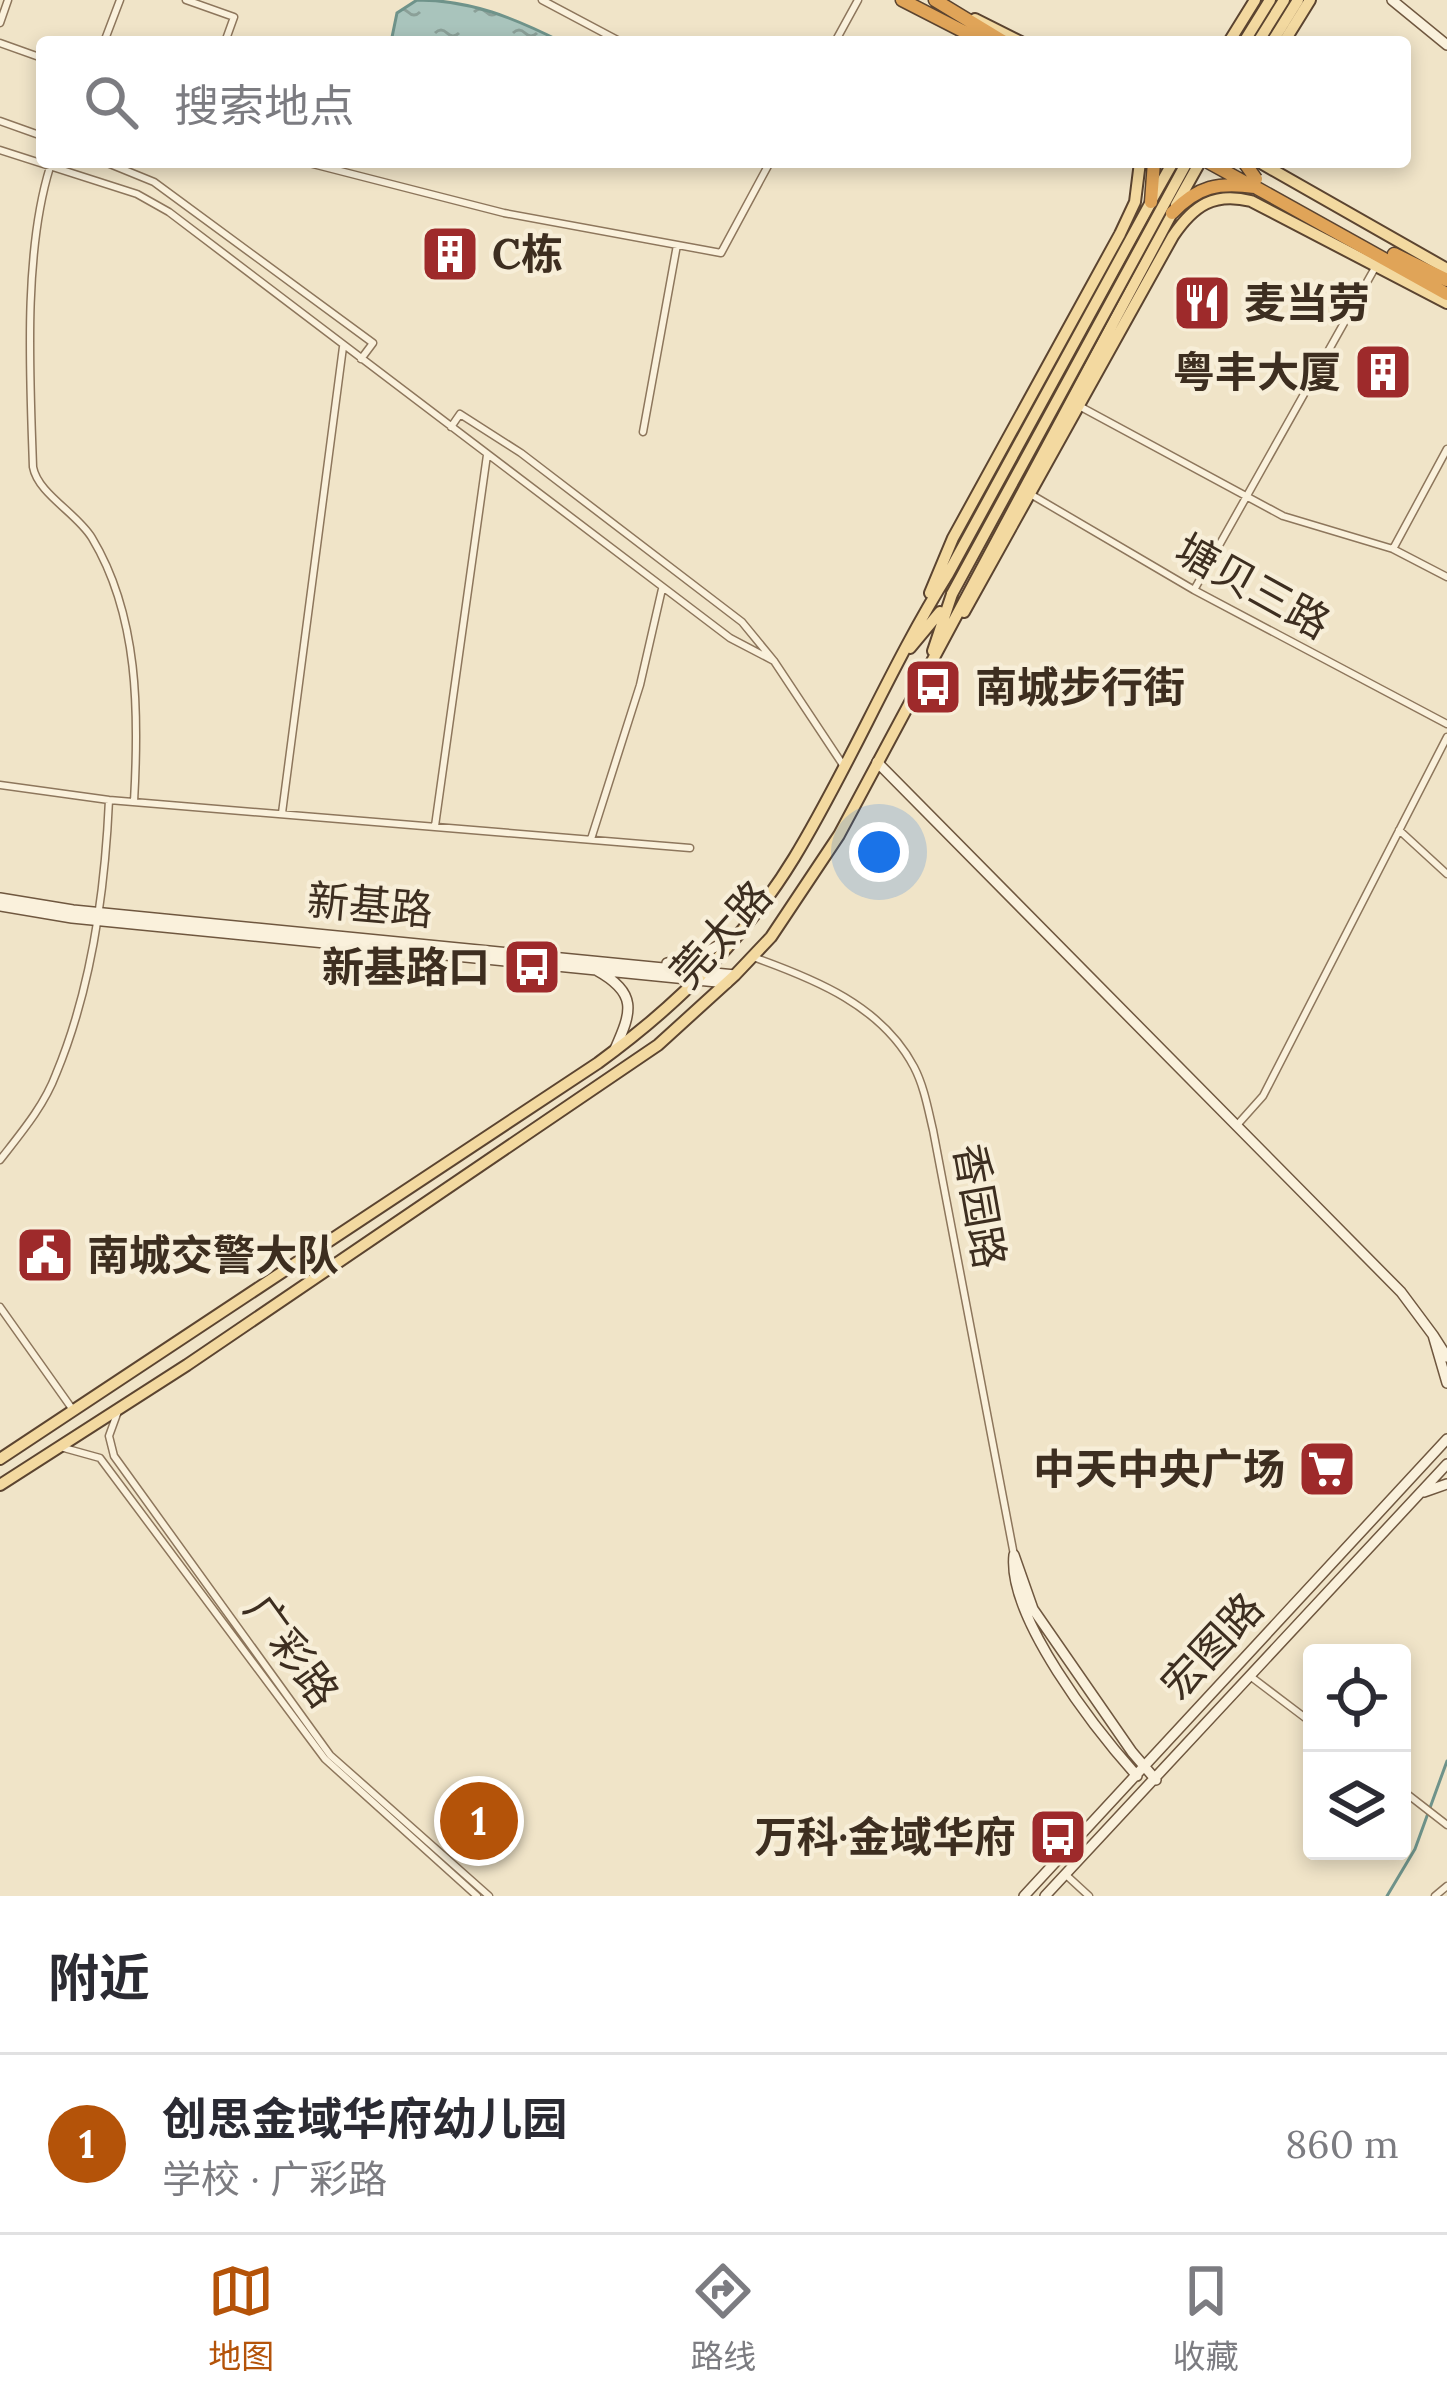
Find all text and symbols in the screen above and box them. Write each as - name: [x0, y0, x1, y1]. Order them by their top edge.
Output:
- search box: [36, 36, 1411, 168]
- icon: search: [78, 69, 144, 135]
- text: 搜索地点: [174, 77, 354, 134]
- building icon: C栋: [419, 223, 481, 285]
- place label: C栋: [492, 227, 563, 281]
- restaurant icon: 麦当劳: [1171, 272, 1233, 334]
- place label: 麦当劳: [1244, 276, 1370, 330]
- building icon: 粤丰大厦: [1352, 341, 1414, 403]
- place label: 粤丰大厦: [1173, 345, 1341, 399]
- street label: 塘贝三路: [1166, 522, 1340, 650]
- bus stop icon: 南城步行街: [902, 656, 964, 718]
- place label: 南城步行街: [975, 660, 1185, 714]
- your location: [849, 822, 909, 882]
- street label: 莞太路: [659, 869, 783, 999]
- street label: 新基路: [305, 873, 435, 937]
- bus stop icon: 新基路口: [501, 936, 563, 998]
- place label: 新基路口: [322, 940, 490, 994]
- street label: 香园路: [942, 1139, 1018, 1273]
- public building icon: 南城交警大队: [14, 1224, 76, 1286]
- place label: 南城交警大队: [87, 1228, 339, 1282]
- supermarket icon: 中天中央广场: [1296, 1438, 1358, 1500]
- place label: 中天中央广场: [1033, 1442, 1285, 1496]
- street label: 宏图路: [1149, 1582, 1275, 1710]
- street label: 广彩路: [233, 1584, 351, 1718]
- map controls: [1303, 1644, 1411, 1860]
- button: locate: [1303, 1644, 1411, 1752]
- button: layers: [1303, 1752, 1411, 1860]
- pin: 1: [440, 1776, 518, 1866]
- bus stop icon: 万科·金域华府: [1027, 1806, 1089, 1868]
- place label: 万科·金域华府: [755, 1810, 1016, 1864]
- text: 附近: [48, 1945, 150, 2010]
- text: 创思金域华府幼儿园: [162, 2090, 567, 2147]
- text: 1: [79, 2119, 95, 2169]
- text: 860 m: [1285, 2119, 1399, 2169]
- text: 学校 · 广彩路: [162, 2154, 387, 2204]
- tab: 地图: [208, 2258, 274, 2378]
- tab: 路线: [690, 2258, 756, 2378]
- tab: 收藏: [1173, 2258, 1239, 2378]

